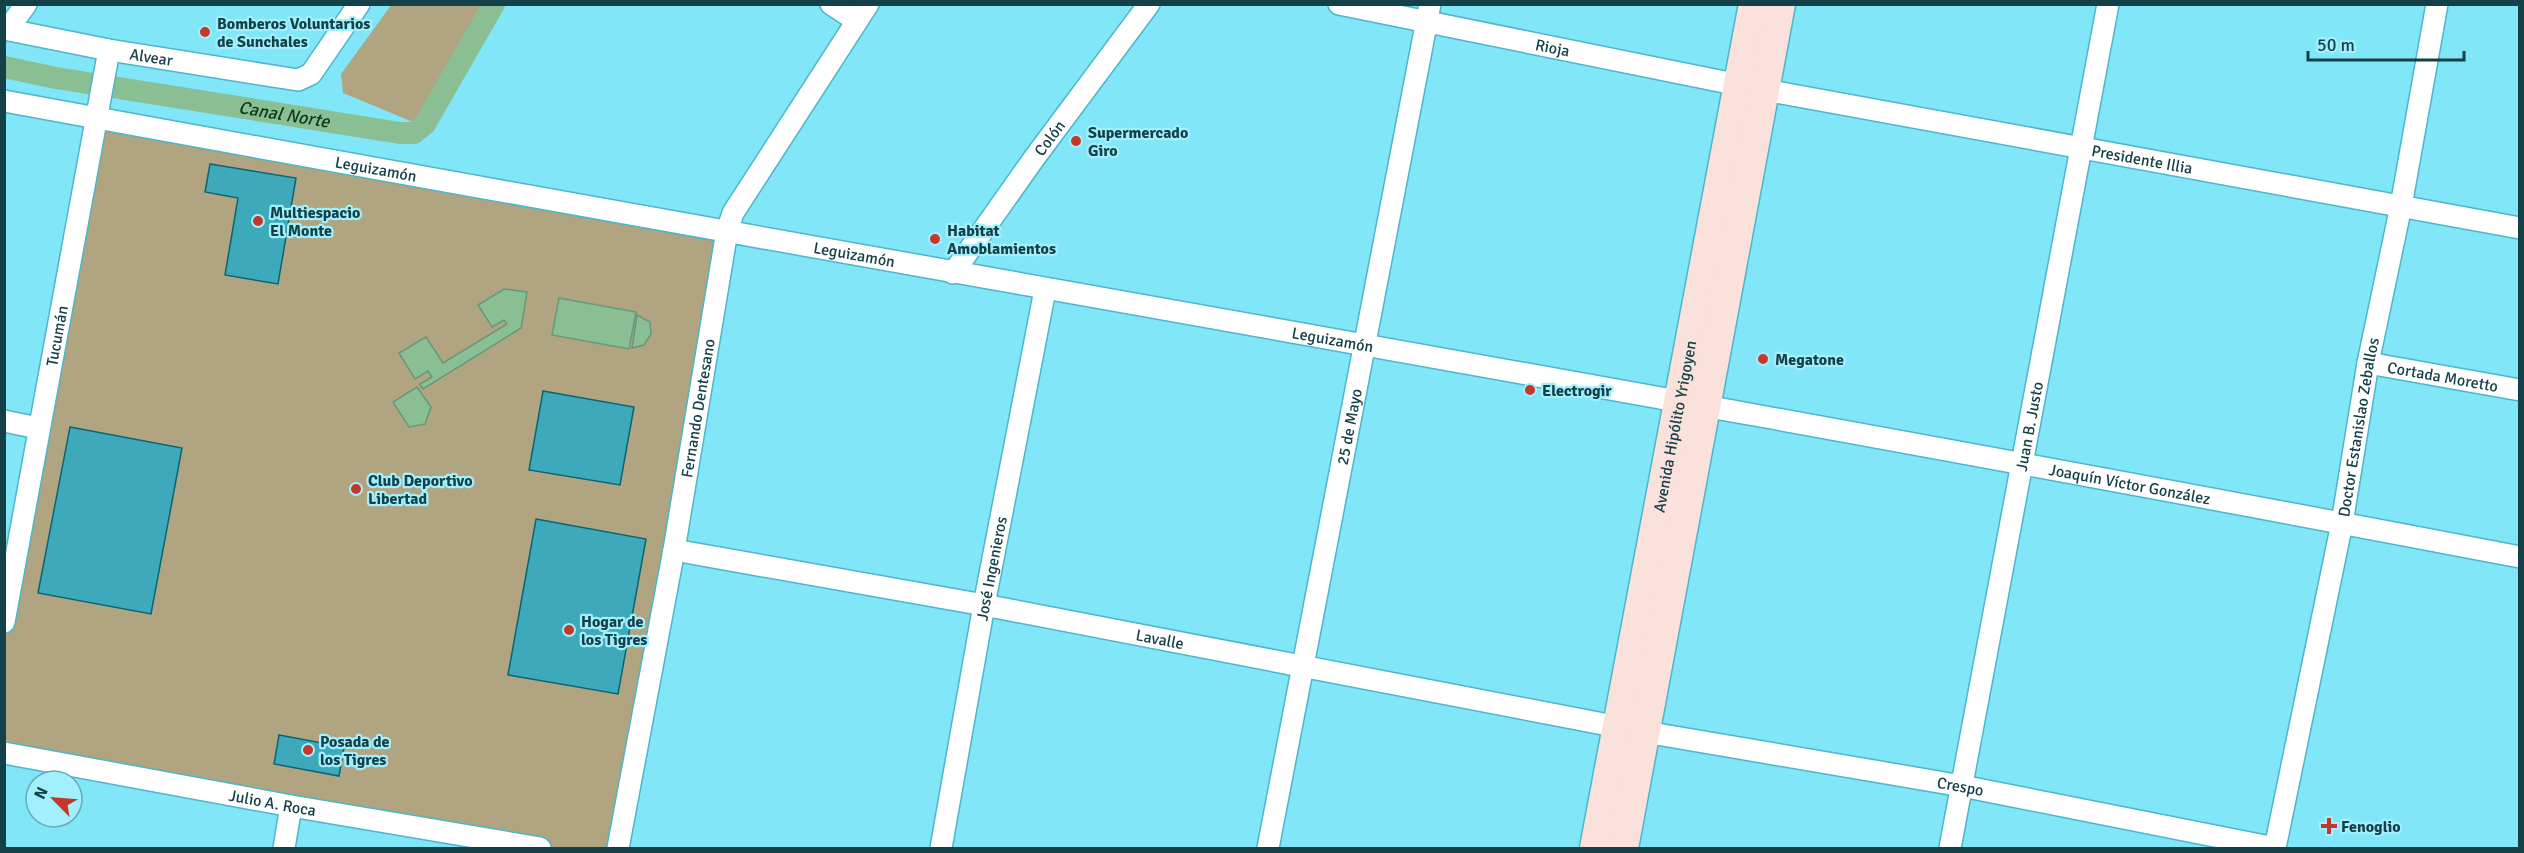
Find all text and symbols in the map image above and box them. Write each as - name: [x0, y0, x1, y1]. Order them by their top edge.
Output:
- place label: Bomberos Voluntarios de Sunchales: [217, 14, 370, 52]
- scale bar: [2308, 24, 2464, 62]
- marker: Bomberos Voluntarios de Sunchales: [198, 25, 212, 39]
- text: 50 m: [2317, 34, 2355, 56]
- street label: Rioja: [1533, 35, 1572, 61]
- street label: Alvear: [128, 44, 174, 71]
- water label: Canal Norte: [237, 96, 332, 133]
- street label: Colón: [1030, 117, 1070, 160]
- place label: Supermercado Giro: [1088, 123, 1188, 161]
- marker: Supermercado Giro: [1069, 134, 1083, 148]
- street label: Presidente Illia: [2090, 141, 2194, 179]
- street label: Leguizamón: [333, 152, 418, 187]
- place label: Multiespacio El Monte: [270, 203, 360, 241]
- marker: Multiespacio El Monte: [251, 214, 265, 228]
- place label: Habitat Amoblamientos: [947, 221, 1056, 259]
- marker: Habitat Amoblamientos: [928, 232, 942, 246]
- street label: Leguizamón: [812, 238, 897, 272]
- street label: Tucumán: [42, 304, 73, 368]
- street label: Leguizamón: [1290, 323, 1375, 357]
- street label: Doctor Estanislao Zeballos: [2334, 336, 2384, 518]
- street label: Fernando Dentesano: [677, 337, 720, 479]
- street label: Avenida Hipólito Yrigoyen: [1649, 339, 1701, 514]
- place label: Megatone: [1775, 350, 1844, 370]
- marker: Megatone: [1756, 352, 1770, 366]
- street label: Cortada Moretto: [2386, 358, 2500, 397]
- street label: Juan B. Justo: [2012, 380, 2048, 473]
- place label: Electrogir: [1542, 381, 1612, 401]
- marker: Electrogir: [1523, 383, 1537, 397]
- street label: 25 de Mayo: [1333, 387, 1367, 467]
- street label: Joaquín Víctor González: [2047, 460, 2212, 509]
- place label: Club Deportivo Libertad: [368, 471, 472, 509]
- marker: Club Deportivo Libertad: [349, 482, 363, 496]
- street label: José Ingenieros: [972, 515, 1012, 622]
- place label: Hogar de los Tigres: [581, 612, 647, 650]
- marker: Hogar de los Tigres: [562, 623, 576, 637]
- street label: Lavalle: [1134, 625, 1185, 654]
- place label: Posada de los Tigres: [320, 732, 390, 770]
- marker: Posada de los Tigres: [301, 743, 315, 757]
- north arrow: [24, 769, 84, 829]
- street label: Crespo: [1935, 773, 1985, 801]
- text: N: [30, 784, 53, 802]
- street label: Julio A. Roca: [227, 786, 317, 821]
- place label: Fenoglio: [2341, 817, 2401, 837]
- marker: Fenoglio: [2322, 819, 2336, 833]

